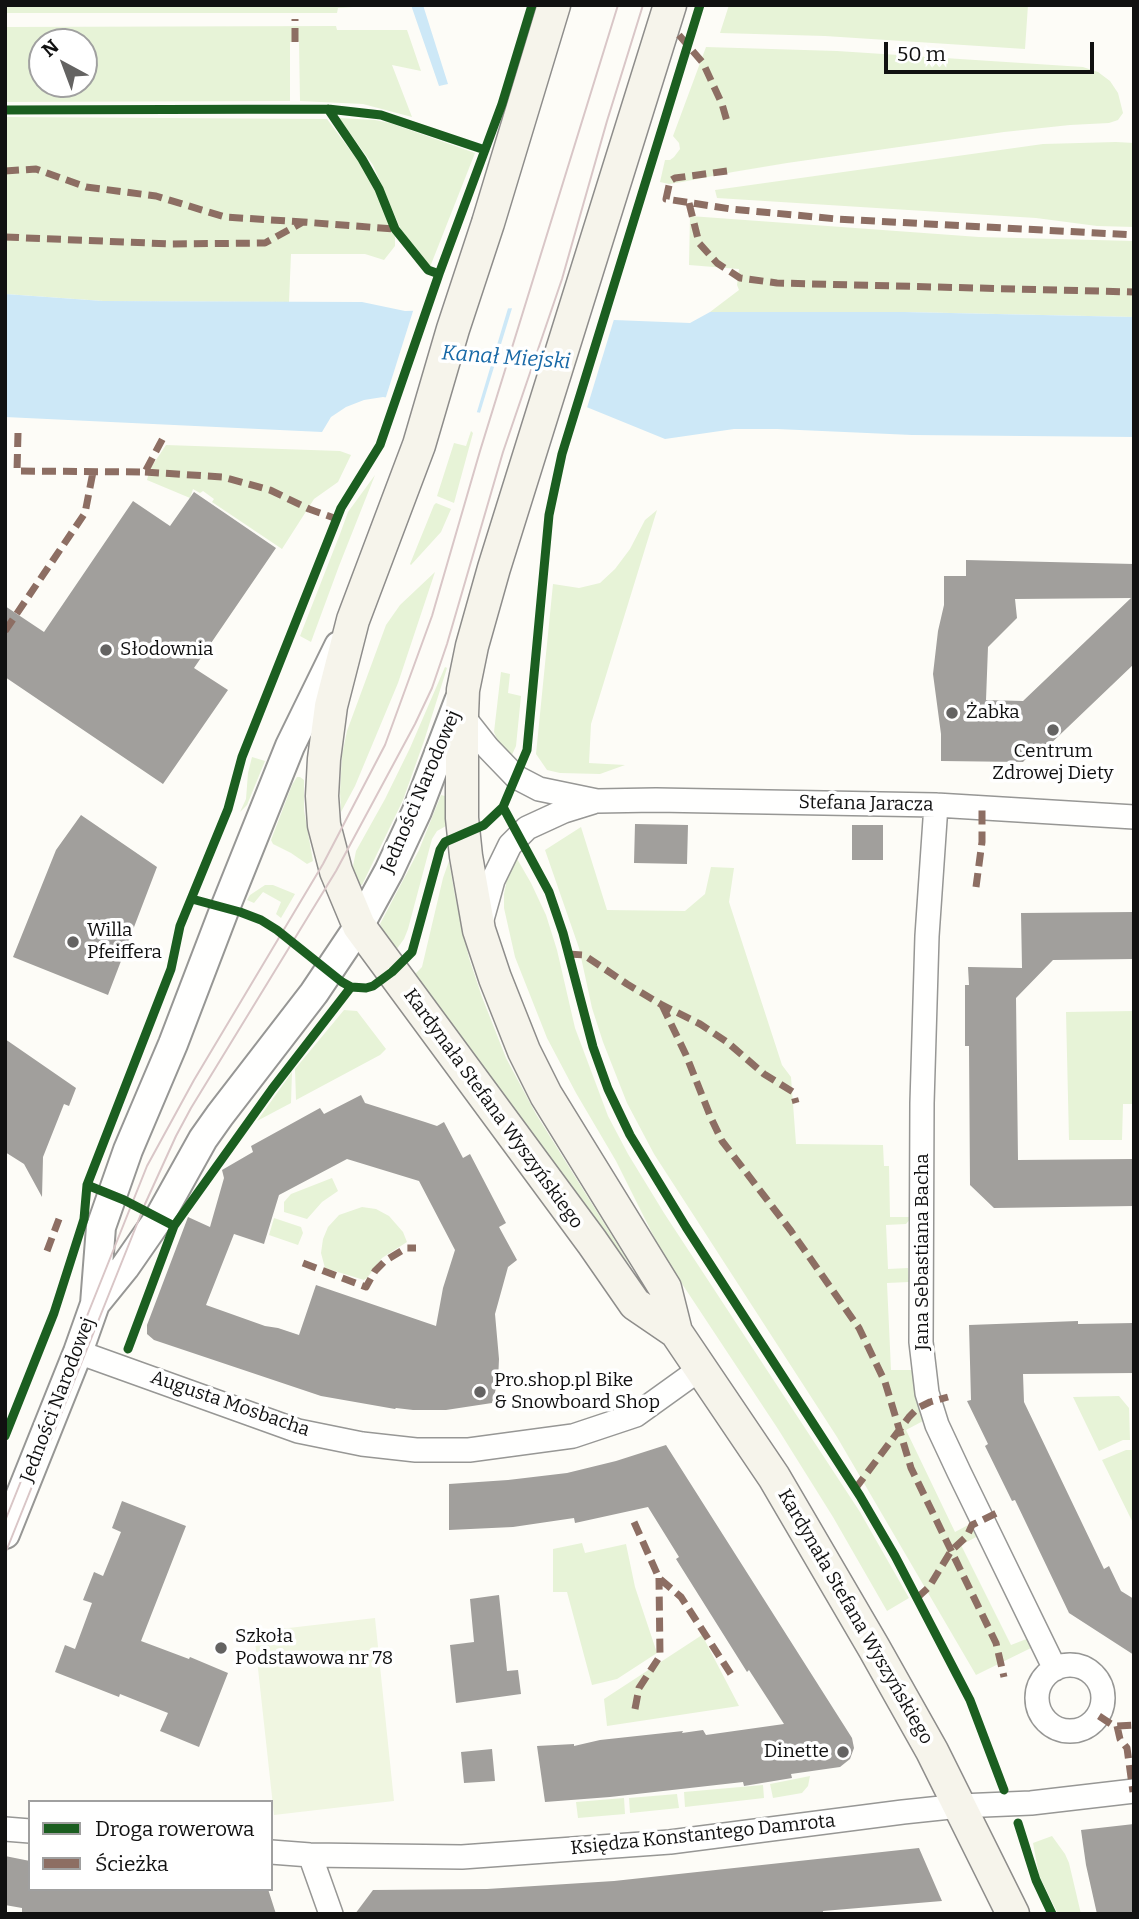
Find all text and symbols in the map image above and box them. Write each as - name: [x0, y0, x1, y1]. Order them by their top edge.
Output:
- north arrow: [28, 28, 98, 98]
- scale bar: [887, 28, 1097, 72]
- text: N: [37, 35, 63, 62]
- text: 50 m: [897, 41, 946, 67]
- water label: Kanał Miejski: [441, 341, 571, 375]
- place label: Słodownia: [120, 639, 213, 661]
- marker: Słodownia: [98, 642, 114, 658]
- place label: Żabka: [966, 702, 1020, 724]
- marker: Żabka: [944, 705, 960, 721]
- street label: Jedności Narodowej: [376, 707, 466, 877]
- marker: Centrum Zdrowej Diety: [1045, 722, 1061, 738]
- place label: Centrum Zdrowej Diety: [992, 741, 1114, 785]
- street label: Stefana Jaracza: [798, 791, 934, 817]
- place label: Willa Pfeiffera: [87, 920, 162, 964]
- marker: Willa Pfeiffera: [65, 934, 81, 950]
- street label: Kardynała Stefana Wyszyńskiego: [398, 985, 588, 1233]
- street label: Jana Sebastiana Bacha: [912, 1153, 934, 1351]
- street label: Jedności Narodowej: [16, 1314, 100, 1486]
- street label: Augusta Mosbacha: [147, 1366, 313, 1442]
- place label: Pro.shop.pl Bike & Snowboard Shop: [494, 1370, 660, 1414]
- marker: Pro.shop.pl Bike & Snowboard Shop: [472, 1384, 488, 1400]
- street label: Kardynała Stefana Wyszyńskiego: [772, 1485, 938, 1749]
- place label: Szkoła Podstawowa nr 78: [235, 1626, 393, 1670]
- marker: Szkoła Podstawowa nr 78: [213, 1640, 229, 1656]
- place label: Dinette: [764, 1741, 829, 1763]
- marker: Dinette: [835, 1744, 851, 1760]
- legend: [28, 1800, 273, 1891]
- street label: Księdza Konstantego Damrota: [570, 1810, 836, 1860]
- text: Droga rowerowa: [95, 1816, 254, 1842]
- text: Ścieżka: [95, 1851, 168, 1877]

